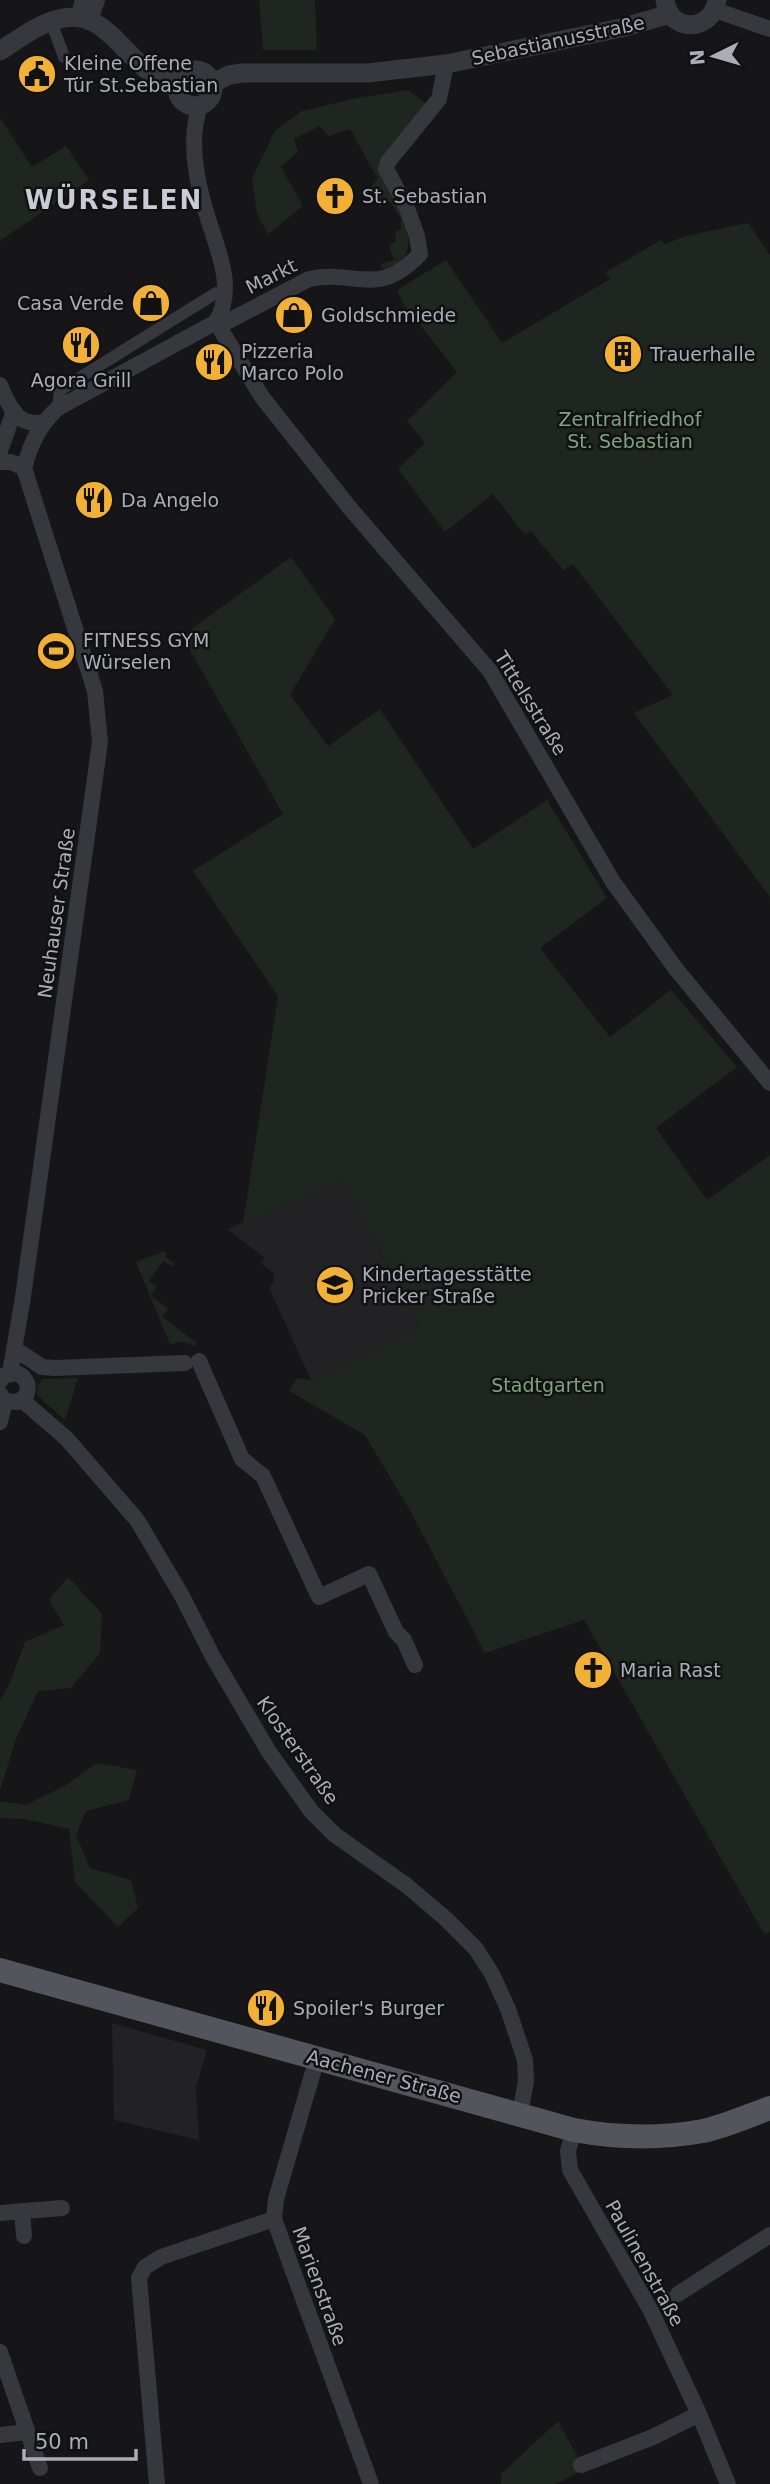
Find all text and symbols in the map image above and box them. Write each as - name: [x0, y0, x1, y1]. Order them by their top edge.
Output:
- street label: Sebastianusstraße: [470, 11, 646, 69]
- north arrow: [679, 21, 749, 91]
- text: N: [685, 49, 709, 66]
- place label: Kleine Offene Tür St.Sebastian: [63, 52, 218, 96]
- public building icon: Kleine Offene Tür St.Sebastian: [16, 53, 58, 95]
- church icon: St. Sebastian: [314, 175, 356, 217]
- district label: WÜRSELEN: [25, 183, 203, 215]
- place label: St. Sebastian: [362, 185, 487, 207]
- street label: Markt: [242, 254, 300, 298]
- shop icon: Casa Verde: [130, 282, 172, 324]
- place label: Casa Verde: [17, 292, 124, 314]
- shop icon: Goldschmiede: [273, 294, 315, 336]
- place label: Goldschmiede: [321, 304, 456, 326]
- restaurant icon: Agora Grill: [60, 324, 102, 366]
- building icon: Trauerhalle: [602, 333, 644, 375]
- place label: Pizzeria Marco Polo: [241, 340, 344, 384]
- restaurant icon: Pizzeria Marco Polo: [193, 341, 235, 383]
- place label: Trauerhalle: [649, 343, 755, 365]
- place label: Agora Grill: [31, 369, 131, 391]
- park label: Zentralfriedhof St. Sebastian: [559, 408, 703, 452]
- restaurant icon: Da Angelo: [73, 479, 115, 521]
- place label: Da Angelo: [121, 489, 219, 511]
- place label: FITNESS GYM Würselen: [83, 629, 209, 673]
- sports icon: FITNESS GYM Würselen: [35, 630, 77, 672]
- street label: Tittelsstraße: [490, 646, 572, 759]
- street label: Neuhauser Straße: [33, 826, 79, 1000]
- place label: Kindertagesstätte Pricker Straße: [362, 1263, 532, 1307]
- school or university icon: Kindertagesstätte Pricker Straße: [314, 1264, 356, 1306]
- park label: Stadtgarten: [491, 1374, 605, 1396]
- church icon: Maria Rast: [572, 1649, 614, 1691]
- place label: Maria Rast: [620, 1659, 721, 1681]
- street label: Klosterstraße: [253, 1692, 343, 1808]
- restaurant icon: Spoiler's Burger: [245, 1987, 287, 2029]
- place label: Spoiler's Burger: [293, 1997, 444, 2019]
- street label: Aachener Straße: [304, 2045, 464, 2107]
- street label: Paulinenstraße: [601, 2196, 689, 2330]
- street label: Marienstraße: [288, 2223, 352, 2349]
- scale bar: [24, 2418, 136, 2462]
- text: 50 m: [35, 2430, 89, 2454]

